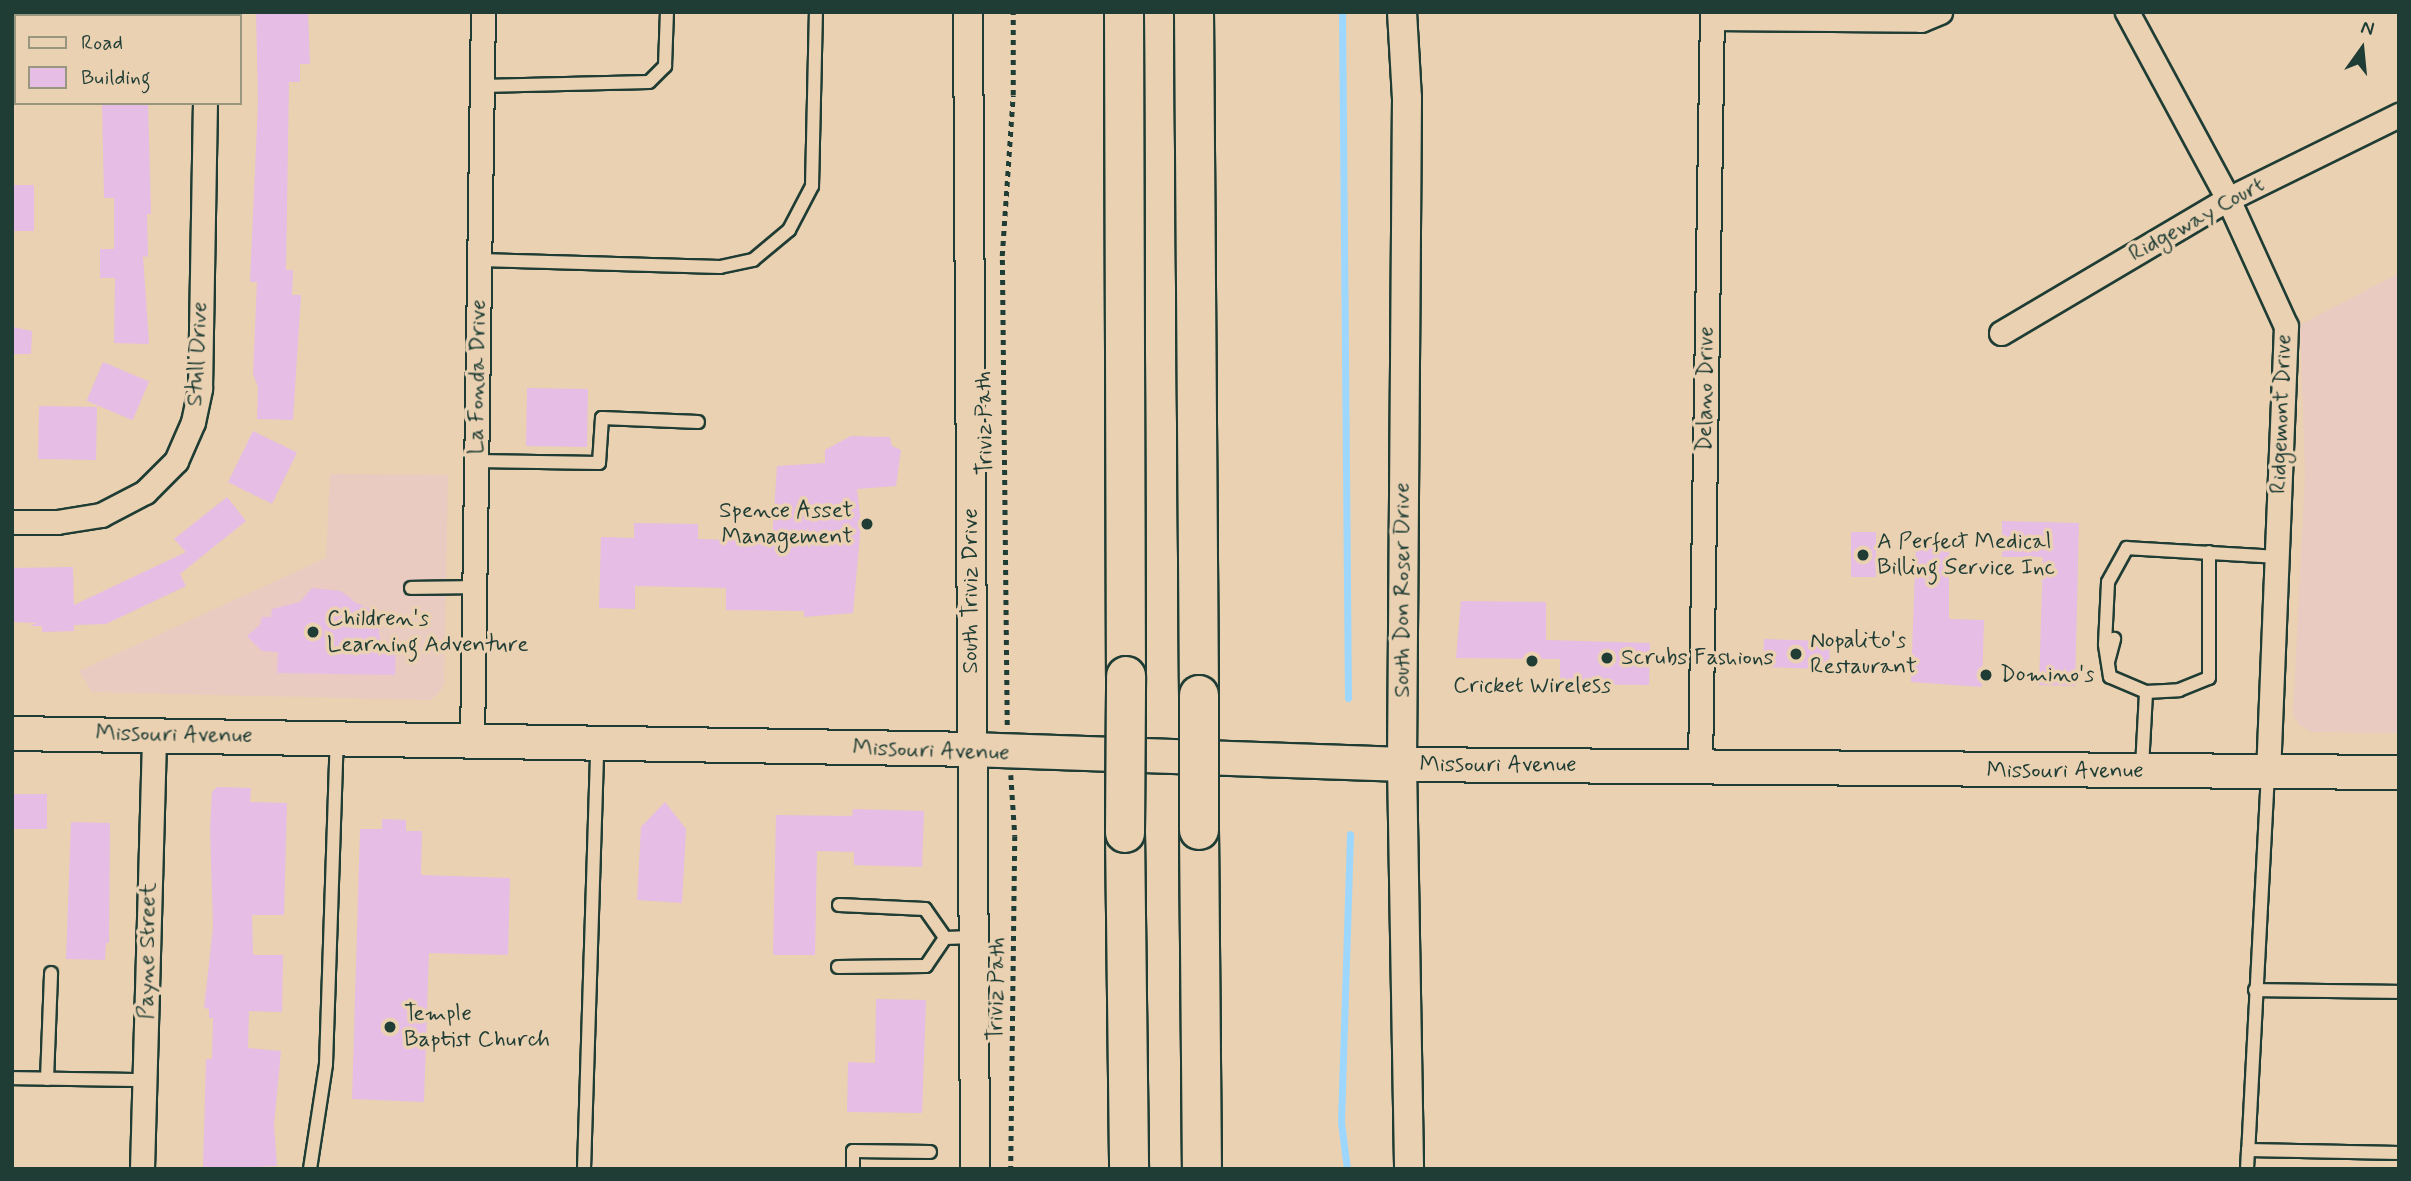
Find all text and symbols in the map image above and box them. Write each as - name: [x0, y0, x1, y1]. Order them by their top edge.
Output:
- legend: [14, 14, 242, 105]
- north arrow: [2327, 14, 2397, 84]
- text: N: [2358, 15, 2377, 42]
- text: Road: [81, 29, 123, 57]
- text: Building: [81, 64, 151, 92]
- street label: Ridgeway Court: [2122, 170, 2272, 270]
- street label: Stull Drive: [182, 302, 214, 406]
- street label: La Fonda Drive: [463, 303, 493, 451]
- street label: Delano Drive: [1691, 326, 1721, 452]
- street label: Ridgemont Drive: [2265, 334, 2299, 494]
- street label: Triviz Path: [970, 372, 1000, 474]
- street label: South Don Roser Drive: [1389, 484, 1417, 696]
- place label: Spence Asset Management: [719, 497, 853, 551]
- street label: South Triviz Drive: [957, 509, 985, 673]
- marker: Spence Asset Management: [859, 516, 875, 532]
- place label: A Perfect Medical Billing Service Inc: [1877, 528, 2054, 582]
- marker: A Perfect Medical Billing Service Inc: [1855, 547, 1871, 563]
- place label: Children's Learning Adventure: [327, 605, 533, 659]
- marker: Children's Learning Adventure: [305, 624, 321, 640]
- place label: Nopalito's Restaurant: [1810, 627, 1917, 681]
- place label: Scrubs Fashions: [1621, 644, 1772, 672]
- marker: Nopalito's Restaurant: [1788, 646, 1804, 662]
- marker: Scrubs Fashions: [1599, 650, 1615, 666]
- marker: Cricket Wireless: [1524, 653, 1540, 669]
- place label: Domino's: [2000, 661, 2094, 689]
- marker: Domino's: [1978, 667, 1994, 683]
- place label: Cricket Wireless: [1453, 672, 1611, 700]
- street label: Missouri Avenue: [94, 720, 254, 750]
- street label: Missouri Avenue: [851, 734, 1011, 768]
- street label: Missouri Avenue: [1418, 751, 1578, 779]
- street label: Missouri Avenue: [1985, 757, 2145, 785]
- street label: Payne Street: [133, 882, 163, 1020]
- street label: Triviz Path: [982, 938, 1012, 1040]
- place label: Temple Baptist Church: [404, 1000, 550, 1054]
- marker: Temple Baptist Church: [382, 1019, 398, 1035]

